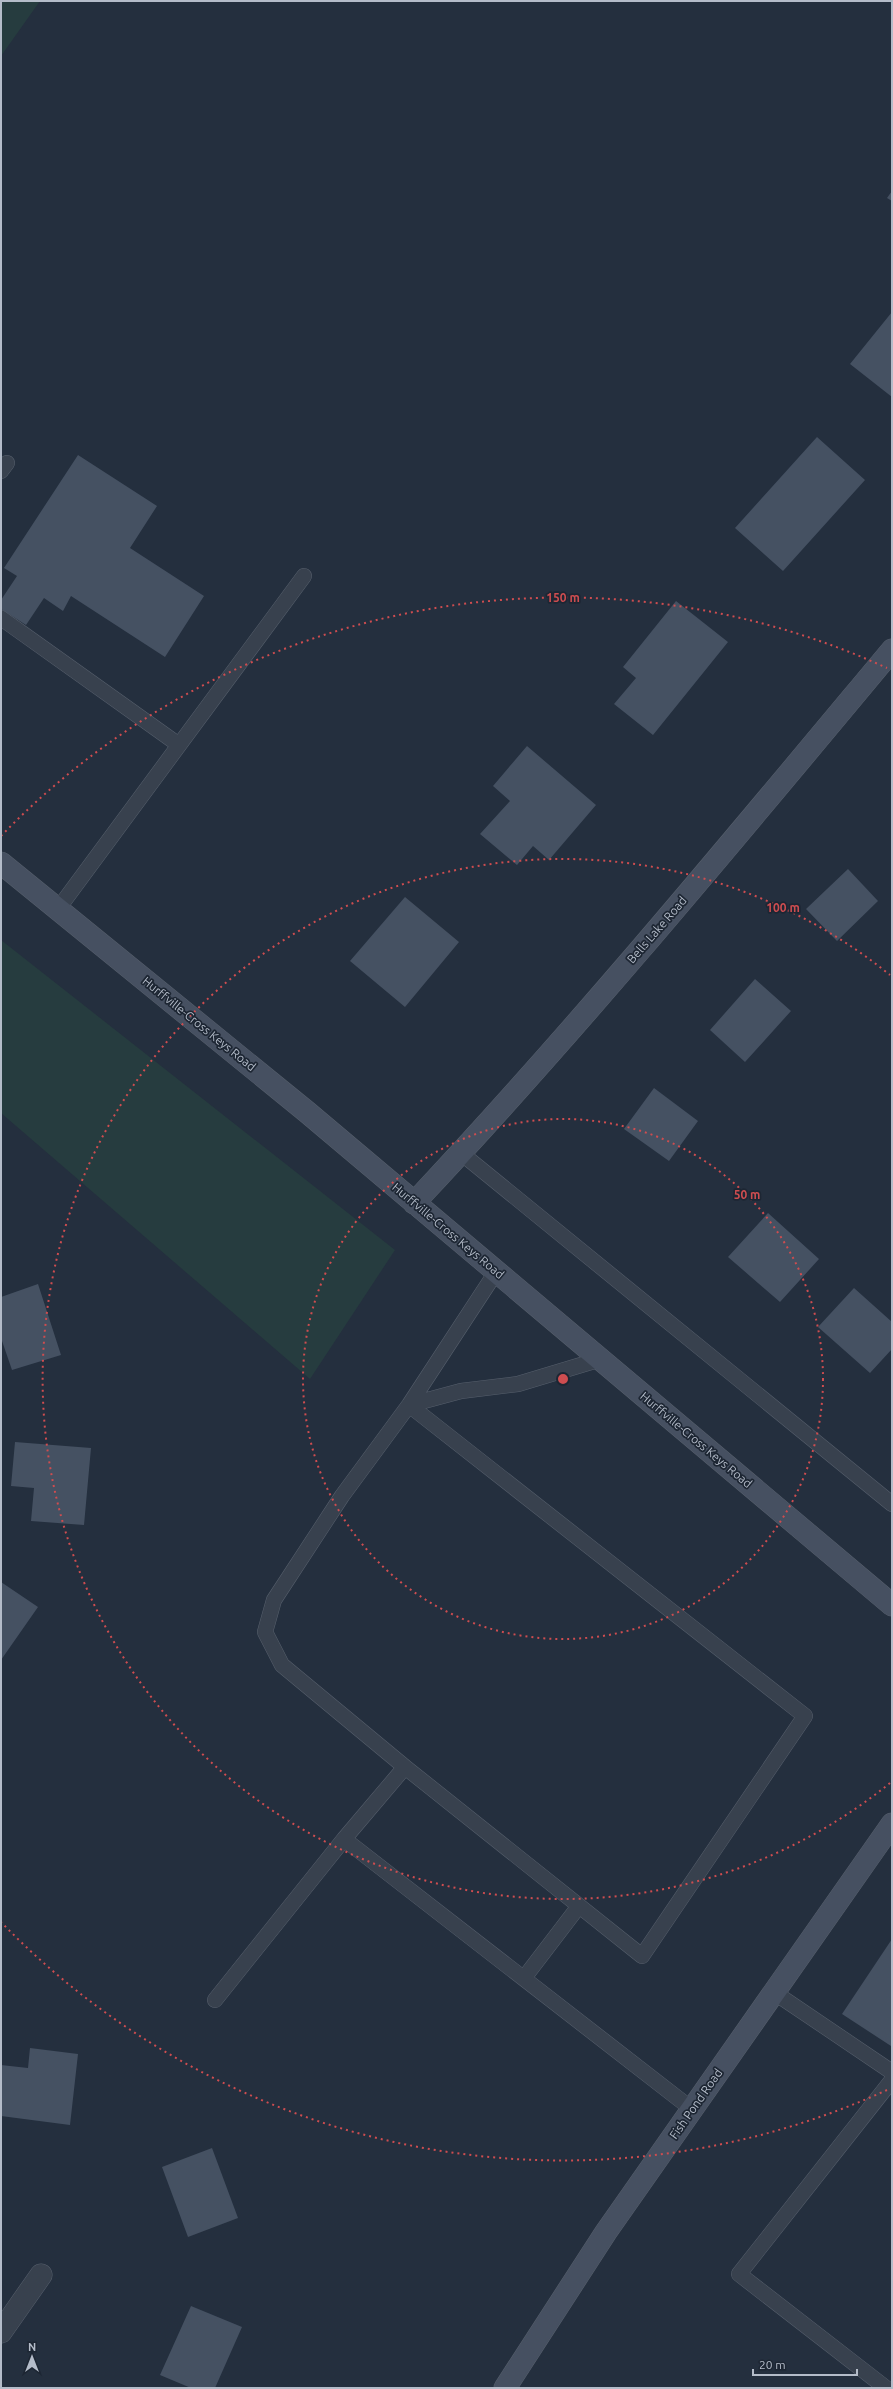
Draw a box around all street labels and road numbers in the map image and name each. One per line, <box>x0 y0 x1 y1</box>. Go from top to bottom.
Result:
street label: Bells Lake Road <box>624 894 689 966</box>
street label: Hurffville-Cross Keys Road <box>140 974 258 1073</box>
street label: Hurffville-Cross Keys Road <box>390 1180 507 1281</box>
street label: Hurffville-Cross Keys Road <box>638 1389 755 1490</box>
street label: Fish Pond Road <box>667 2066 725 2141</box>

